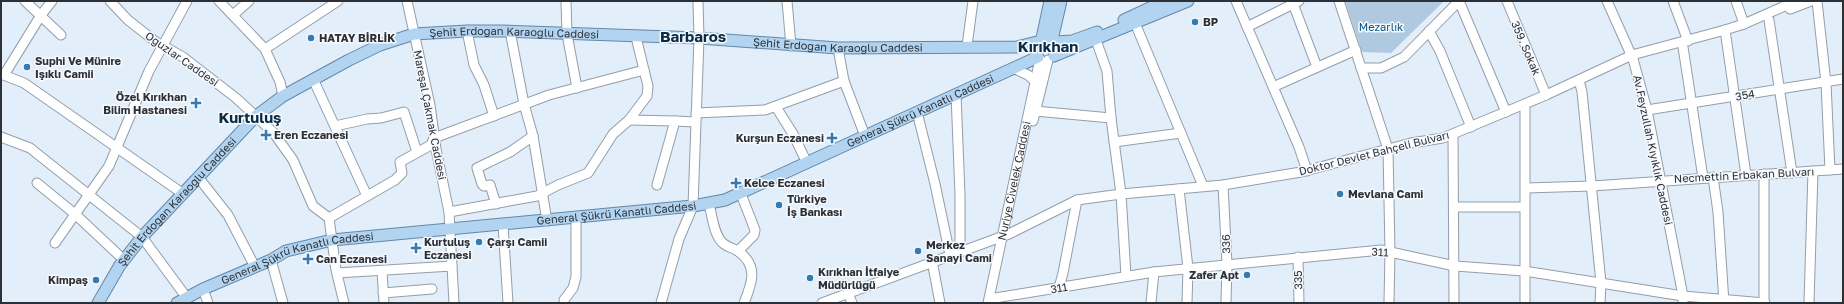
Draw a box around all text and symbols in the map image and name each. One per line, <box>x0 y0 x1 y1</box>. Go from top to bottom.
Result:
place label: BP <box>1203 15 1219 28</box>
marker: BP <box>1190 17 1200 27</box>
street label: 359. Sokak <box>1509 19 1544 77</box>
park label: Mezarlık <box>1359 20 1403 33</box>
street label: Şehit Erdoğan Karaoğlu Caddesi <box>429 24 599 40</box>
district label: Barbaros <box>660 27 726 45</box>
street label: Oğuzlar Caddesi <box>143 29 221 89</box>
place label: HATAY BİRLİK <box>319 31 395 44</box>
marker: HATAY BİRLİK <box>306 33 316 43</box>
street label: Şehit Erdoğan Karaoğlu Caddesi <box>753 35 923 54</box>
district label: Kırıkhan <box>1018 37 1078 55</box>
street label: Mareşal Çakmak Caddesi <box>412 49 449 181</box>
place label: Suphi Ve Münire Işıklı Camii <box>35 54 122 80</box>
marker: Suphi Ve Münire Işıklı Camii <box>22 62 32 72</box>
street label: General Şükrü Kanatlı Caddesi <box>844 71 996 150</box>
street label: Av.Feyzullah Kıyıklık Caddesi <box>1631 74 1676 226</box>
street label: 354 <box>1734 86 1756 103</box>
place label: Özel Kırıkhan Bilim Hastanesi <box>103 90 187 116</box>
marker: Özel Kırıkhan Bilim Hastanesi <box>190 97 202 109</box>
district label: Kurtuluş <box>219 108 282 126</box>
street label: Nuriye Civelek Caddesi <box>995 120 1033 241</box>
place label: Eren Eczanesi <box>274 128 348 141</box>
street label: Doktor Devlet Bahçeli Bulvarı <box>1297 128 1450 177</box>
marker: Eren Eczanesi <box>261 130 271 140</box>
place label: Kurşun Eczanesi <box>736 131 824 144</box>
marker: Kurşun Eczanesi <box>827 133 837 143</box>
street label: Şehit Erdoğan Karaoğlu Caddesi <box>115 134 239 269</box>
street label: Necmettin Erbakan Bulvarı <box>1674 164 1814 185</box>
place label: Kelce Eczanesi <box>744 176 825 189</box>
marker: Kelce Eczanesi <box>731 178 741 188</box>
place label: Mevlana Cami <box>1348 187 1423 200</box>
marker: Mevlana Cami <box>1335 189 1345 199</box>
place label: Türkiye İş Bankası <box>787 192 842 218</box>
street label: General Şükrü Kanatlı Caddesi <box>536 199 697 227</box>
marker: Türkiye İş Bankası <box>774 200 784 210</box>
street label: General Şükrü Kanatlı Caddesi <box>219 229 374 287</box>
street label: 336 <box>1219 234 1232 254</box>
place label: Kurtuluş Eczanesi <box>424 235 471 261</box>
place label: Çarşı Camii <box>487 235 547 248</box>
marker: Çarşı Camii <box>474 237 484 247</box>
place label: Merkez Sanayi Cami <box>926 238 992 264</box>
marker: Kurtuluş Eczanesi <box>411 243 421 253</box>
street label: 311 <box>1371 245 1389 258</box>
marker: Merkez Sanayi Cami <box>913 246 923 256</box>
place label: Can Eczanesi <box>316 252 387 265</box>
marker: Can Eczanesi <box>303 254 313 264</box>
place label: Kırıkhan İtfaiye Müdürlüğü <box>818 265 900 291</box>
place label: Zafer Apt <box>1189 268 1240 281</box>
marker: Zafer Apt <box>1242 270 1252 280</box>
street label: 335 <box>1291 270 1304 290</box>
place label: Kimpaş <box>48 273 88 286</box>
marker: Kırıkhan İtfaiye Müdürlüğü <box>805 273 815 283</box>
marker: Kimpaş <box>91 275 101 285</box>
street label: 311 <box>1049 280 1068 295</box>

